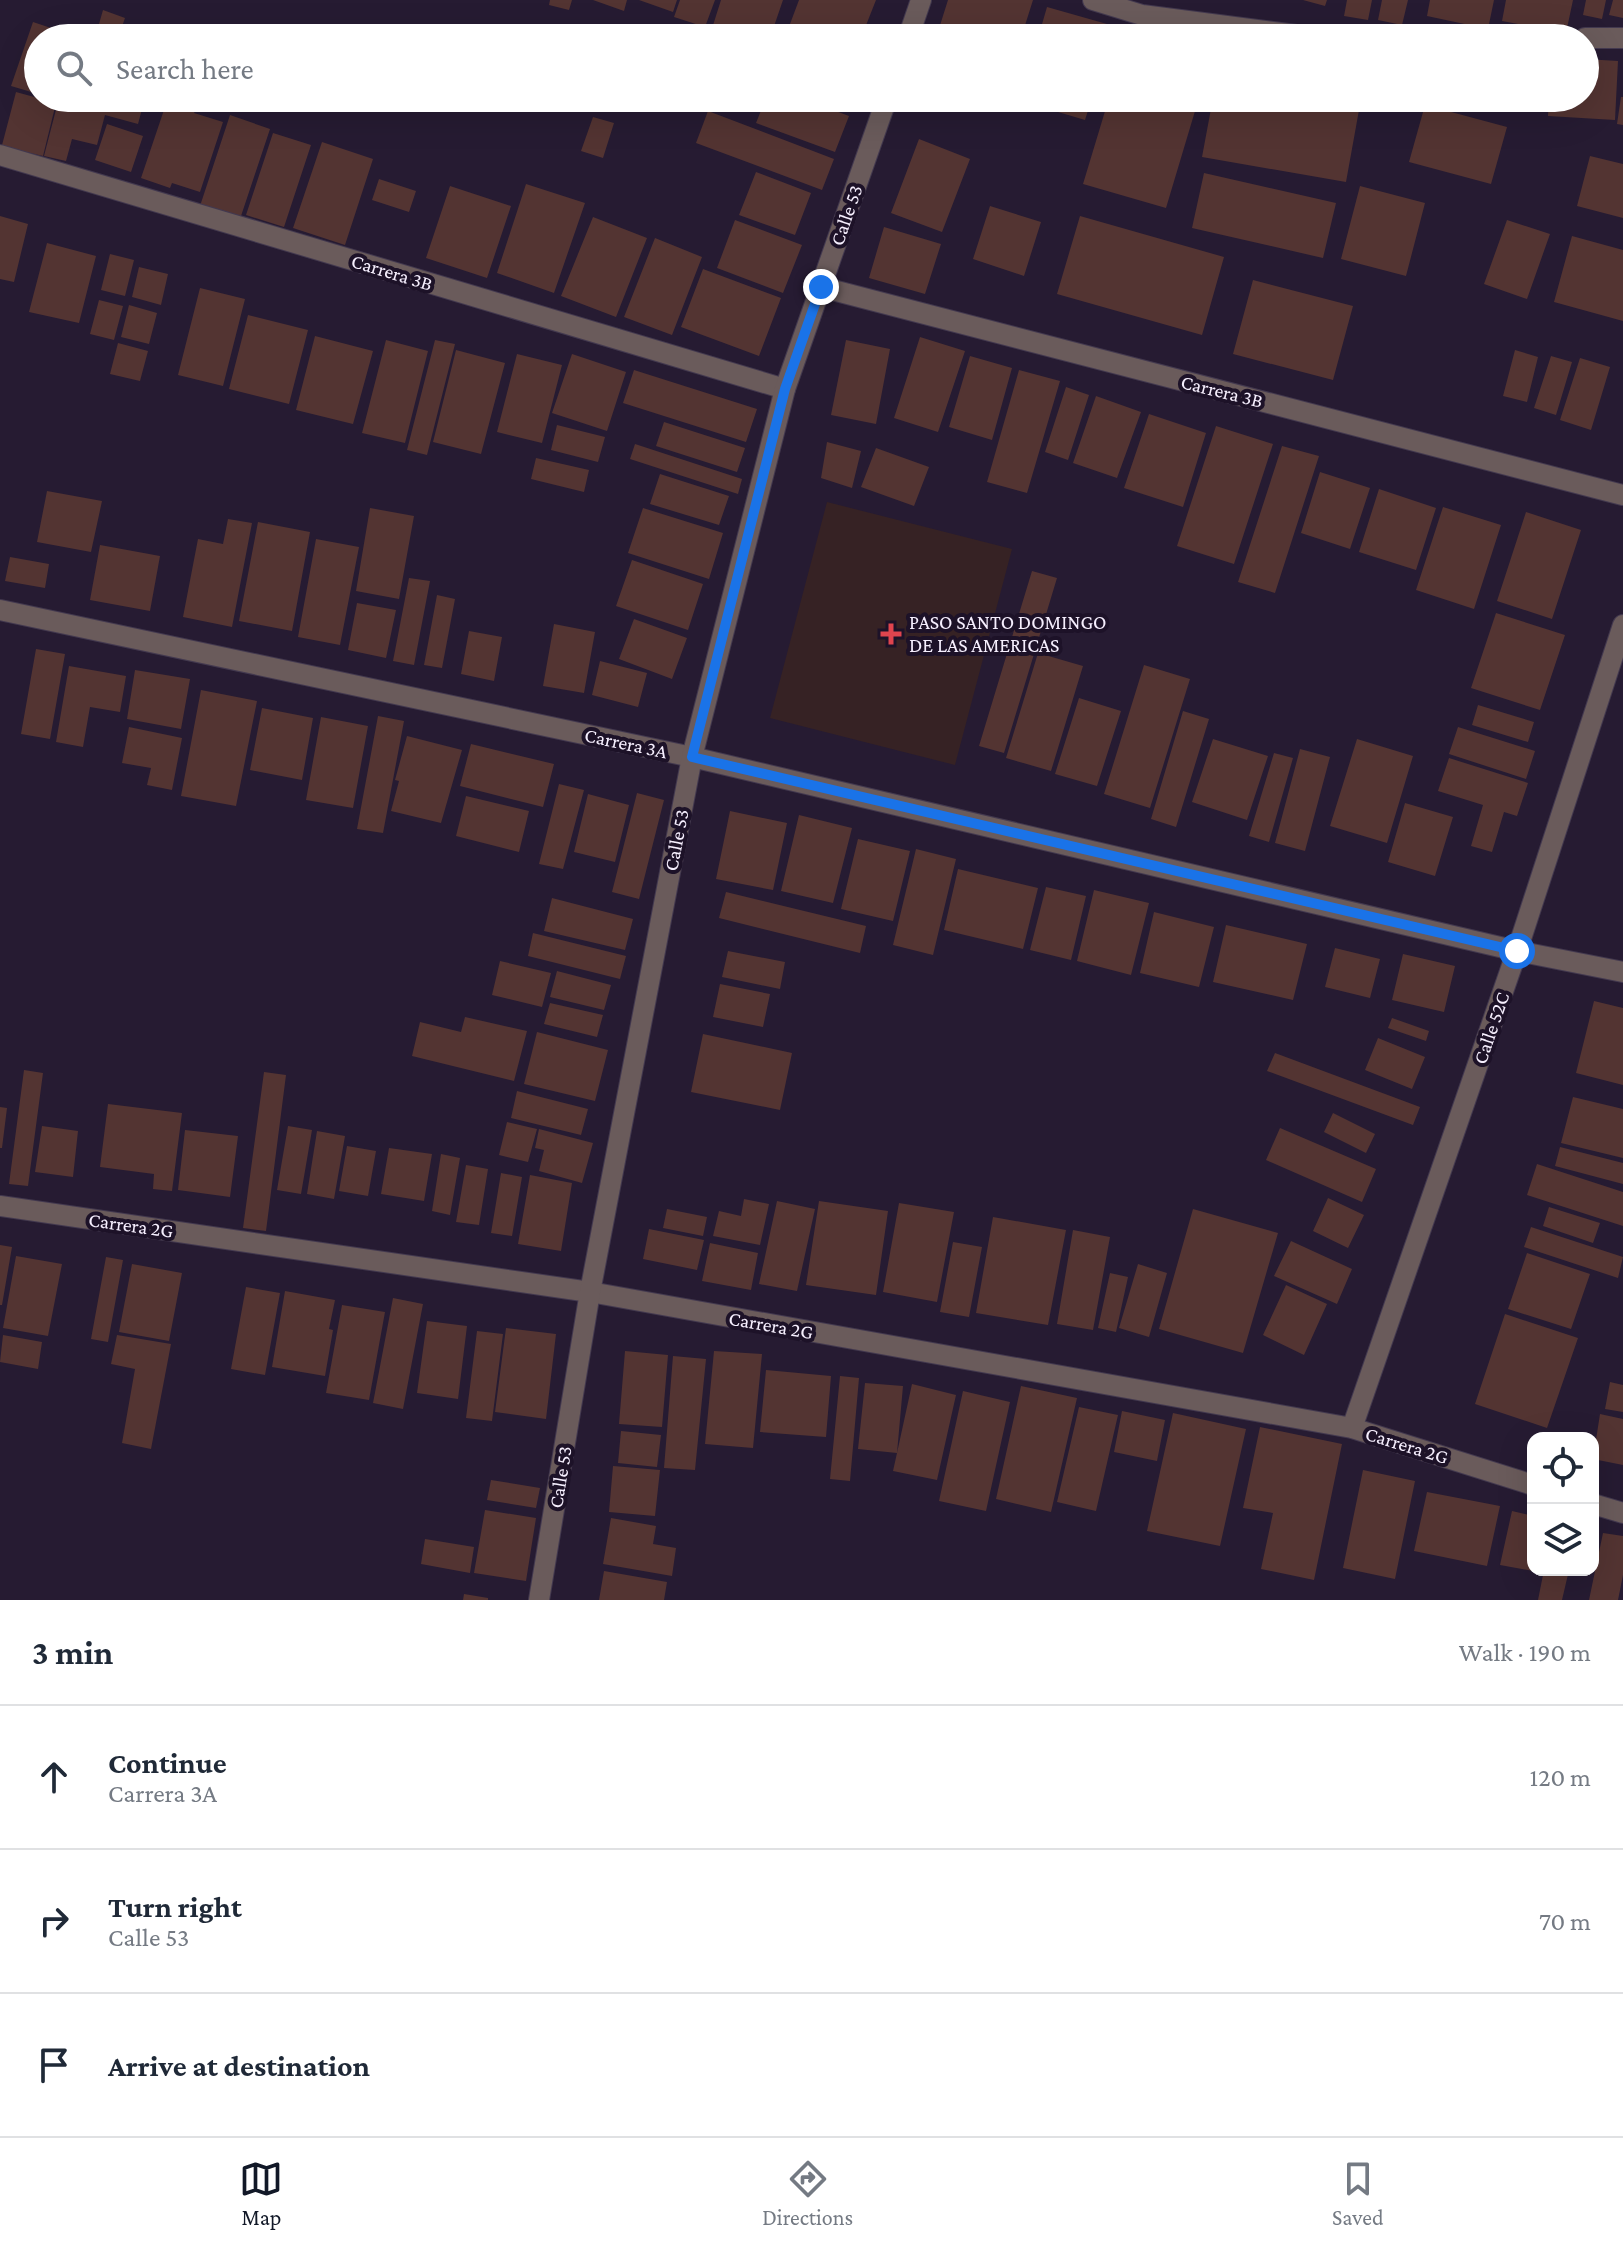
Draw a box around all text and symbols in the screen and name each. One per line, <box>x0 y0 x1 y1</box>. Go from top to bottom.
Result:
search box <box>24 24 1599 112</box>
icon: search <box>52 46 96 90</box>
text: Search here <box>116 52 254 85</box>
street label: Calle 53 <box>825 182 867 248</box>
street label: Carrera 3B <box>349 249 435 295</box>
route end <box>803 269 839 305</box>
street label: Carrera 3B <box>1179 370 1265 412</box>
place label: PASO SANTO DOMINGO DE LAS AMERICAS <box>909 611 1106 656</box>
marker: PASO SANTO DOMINGO DE LAS AMERICAS <box>880 623 902 645</box>
street label: Carrera 3A <box>583 724 670 763</box>
street label: Calle 53 <box>659 807 693 873</box>
route start <box>1499 933 1535 969</box>
street label: Calle 52C <box>1469 989 1514 1067</box>
street label: Carrera 2G <box>87 1208 175 1242</box>
street label: Carrera 2G <box>727 1307 815 1343</box>
street label: Carrera 2G <box>1363 1422 1451 1468</box>
map controls <box>1527 1432 1599 1576</box>
button: locate <box>1527 1432 1599 1504</box>
street label: Calle 53 <box>544 1444 576 1510</box>
button: layers <box>1527 1504 1599 1576</box>
text: 3 min <box>32 1634 113 1671</box>
text: Walk · 190 m <box>1459 1638 1591 1667</box>
text: Continue <box>108 1746 227 1779</box>
icon: ahead <box>32 1755 76 1799</box>
text: 120 m <box>1530 1763 1591 1792</box>
text: Carrera 3A <box>108 1779 217 1808</box>
text: Turn right <box>108 1890 242 1923</box>
icon: right <box>32 1899 76 1943</box>
text: 70 m <box>1539 1907 1591 1936</box>
text: Calle 53 <box>108 1923 189 1952</box>
icon: arrive <box>32 2043 76 2087</box>
text: Arrive at destination <box>108 2049 370 2082</box>
tab: Map <box>239 2157 283 2230</box>
tab: Directions <box>762 2157 853 2230</box>
tab: Saved <box>1332 2157 1384 2230</box>

